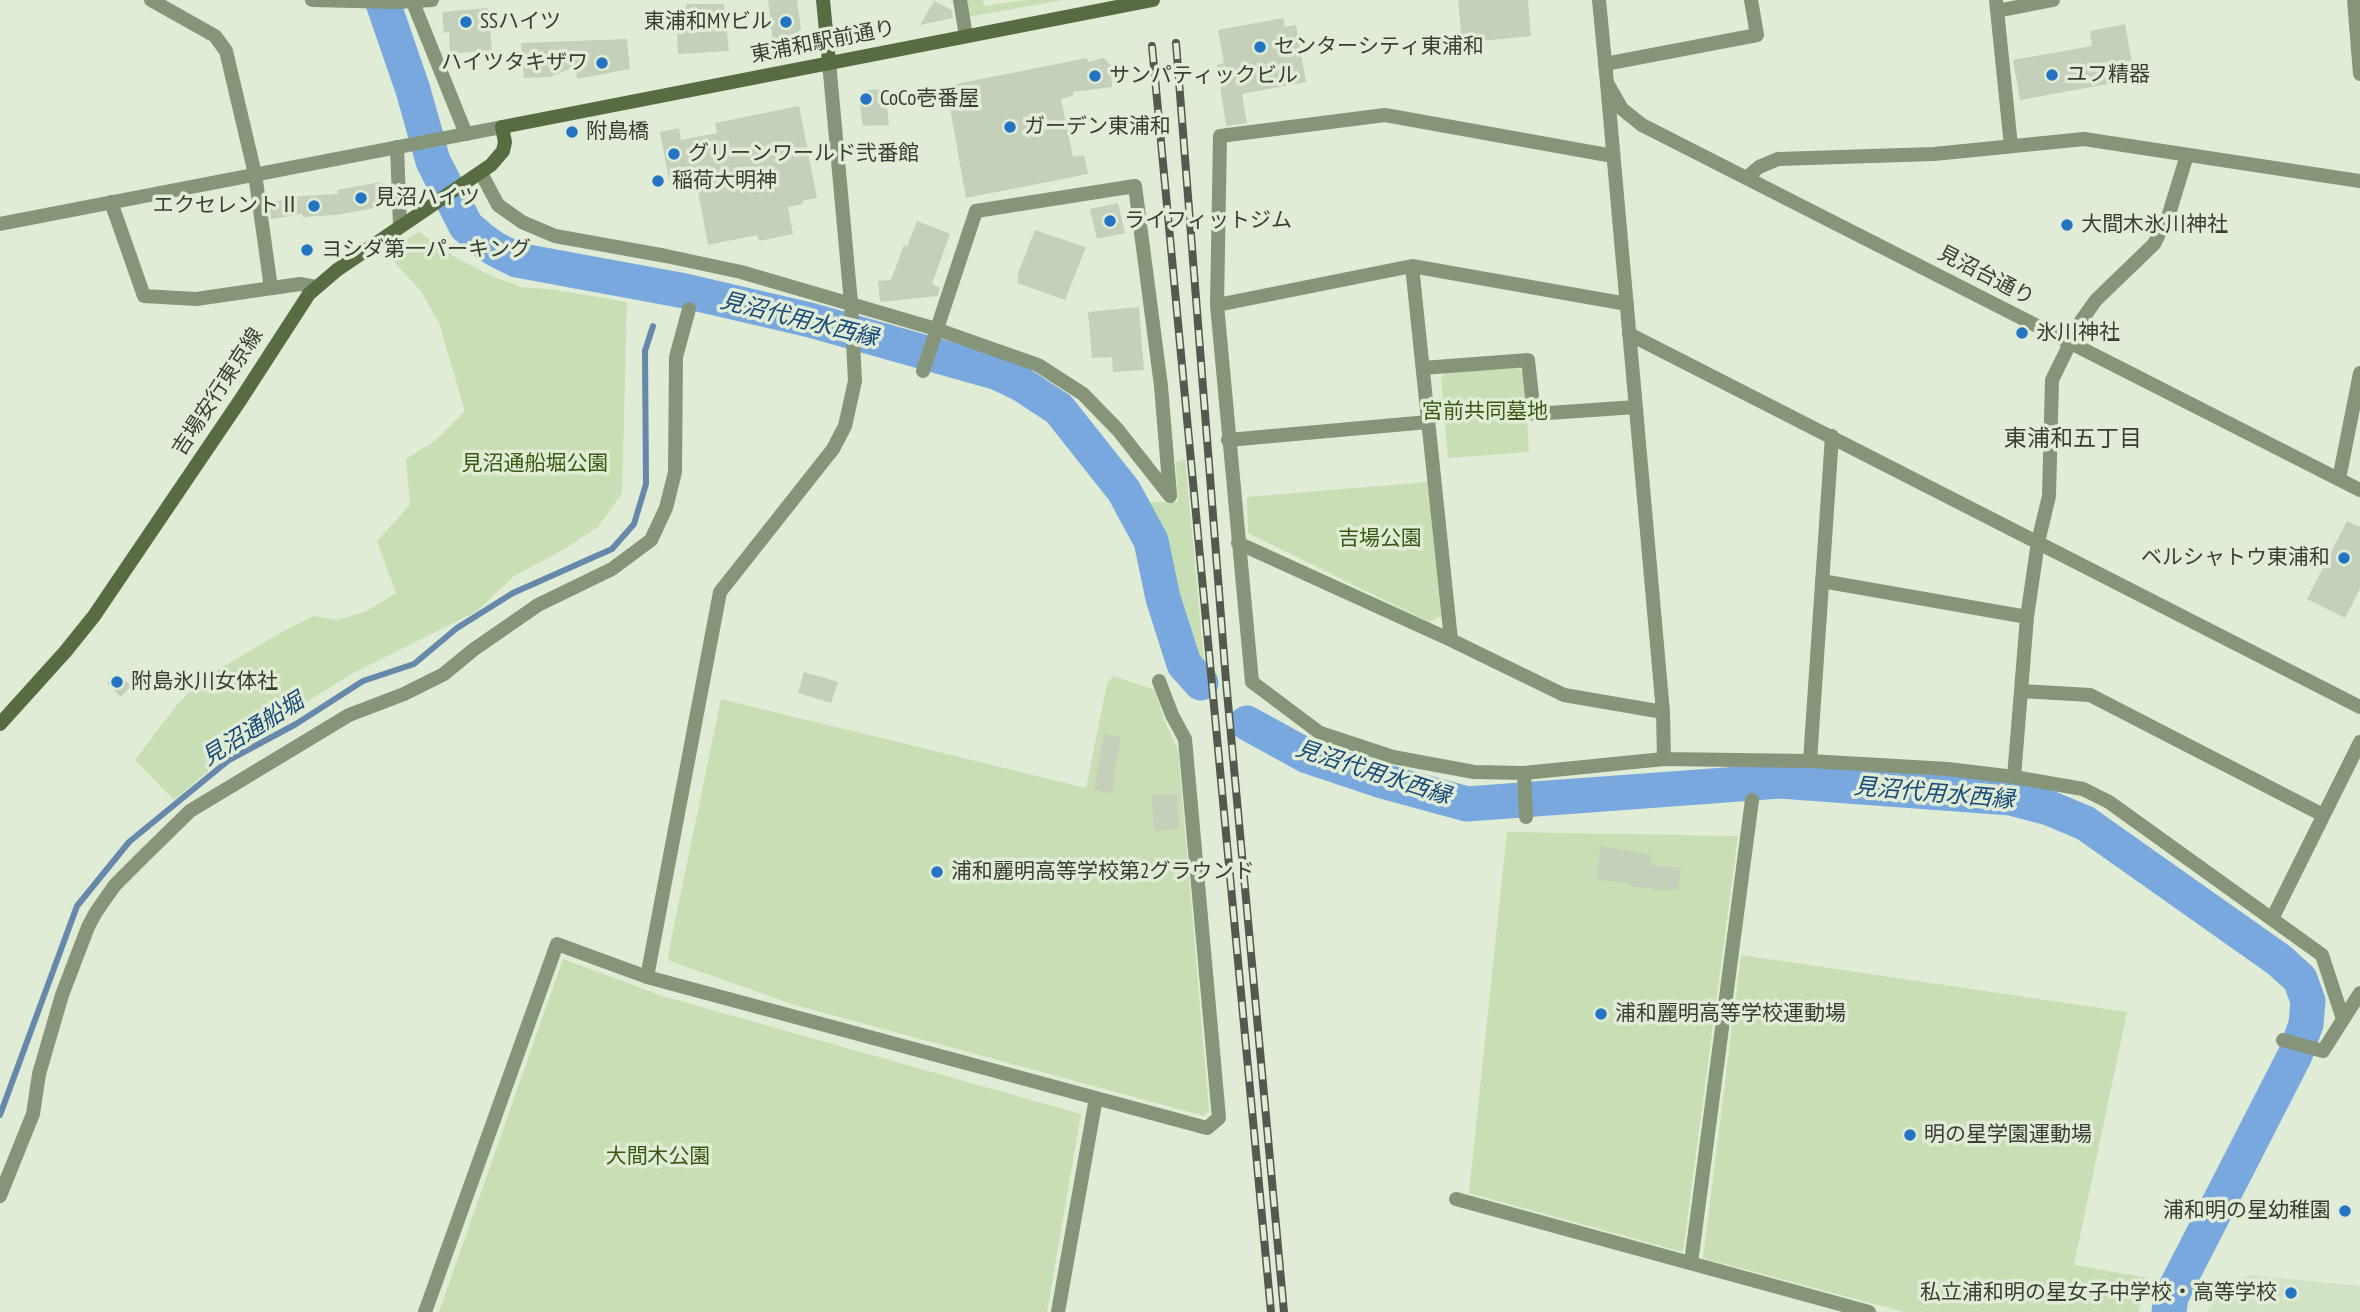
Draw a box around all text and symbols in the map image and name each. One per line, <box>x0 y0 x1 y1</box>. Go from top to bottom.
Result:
place label: SSハイツ <box>480 9 561 35</box>
place label: 東浦和MYビル <box>644 9 772 35</box>
marker: SSハイツ <box>458 14 474 30</box>
marker: 東浦和MYビル <box>778 14 794 30</box>
street label: 東浦和駅前通り <box>748 16 898 68</box>
place label: センターシティ東浦和 <box>1274 34 1484 60</box>
marker: センターシティ東浦和 <box>1252 39 1268 55</box>
place label: ハイツタキザワ <box>441 50 588 76</box>
marker: ハイツタキザワ <box>594 55 610 71</box>
place label: ユフ精器 <box>2066 62 2150 88</box>
place label: サンパティックビル <box>1109 63 1298 89</box>
marker: ユフ精器 <box>2044 67 2060 83</box>
marker: サンパティックビル <box>1087 68 1103 84</box>
place label: CoCo壱番屋 <box>880 86 979 112</box>
marker: CoCo壱番屋 <box>858 91 874 107</box>
place label: ガーデン東浦和 <box>1024 114 1171 140</box>
place label: 附島橋 <box>586 119 649 145</box>
marker: ガーデン東浦和 <box>1002 119 1018 135</box>
marker: 附島橋 <box>564 124 580 140</box>
place label: グリーンワールド弐番館 <box>688 141 919 167</box>
marker: グリーンワールド弐番館 <box>666 146 682 162</box>
place label: 稲荷大明神 <box>672 168 777 194</box>
marker: 稲荷大明神 <box>650 173 666 189</box>
place label: 見沼ハイツ <box>375 185 480 211</box>
marker: 見沼ハイツ <box>353 190 369 206</box>
place label: エクセレントⅡ <box>153 193 300 219</box>
marker: エクセレントⅡ <box>306 198 322 214</box>
place label: ライフィットジム <box>1124 208 1292 234</box>
place label: 大間木氷川神社 <box>2081 212 2228 238</box>
marker: ライフィットジム <box>1102 213 1118 229</box>
marker: 大間木氷川神社 <box>2059 217 2075 233</box>
place label: ヨシダ第一パーキング <box>321 237 531 263</box>
street label: 見沼台通り <box>1934 241 2038 311</box>
marker: ヨシダ第一パーキング <box>299 242 315 258</box>
water label: 見沼代用水西縁 <box>718 287 880 353</box>
place label: 氷川神社 <box>2036 320 2120 346</box>
street label: 吉場安行東京線 <box>167 323 269 461</box>
marker: 氷川神社 <box>2014 325 2030 341</box>
park label: 宮前共同墓地 <box>1422 399 1548 425</box>
district label: 東浦和五丁目 <box>2004 425 2142 453</box>
park label: 見沼通船堀公園 <box>462 451 608 477</box>
park label: 吉場公園 <box>1338 526 1422 552</box>
place label: ベルシャトウ東浦和 <box>2141 545 2330 571</box>
marker: ベルシャトウ東浦和 <box>2336 550 2352 566</box>
place label: 附島氷川女体社 <box>131 669 278 695</box>
marker: 附島氷川女体社 <box>109 674 125 690</box>
water label: 見沼通船堀 <box>197 688 309 772</box>
water label: 見沼代用水西縁 <box>1292 735 1454 811</box>
water label: 見沼代用水西縁 <box>1853 773 2015 815</box>
place label: 浦和麗明高等学校第2グラウンド <box>951 859 1254 885</box>
marker: 浦和麗明高等学校第2グラウンド <box>929 864 945 880</box>
place label: 浦和麗明高等学校運動場 <box>1615 1001 1846 1027</box>
marker: 浦和麗明高等学校運動場 <box>1593 1006 1609 1022</box>
place label: 明の星学園運動場 <box>1924 1122 2092 1148</box>
marker: 明の星学園運動場 <box>1902 1127 1918 1143</box>
park label: 大間木公園 <box>606 1144 710 1170</box>
place label: 浦和明の星幼稚園 <box>2163 1198 2331 1224</box>
marker: 浦和明の星幼稚園 <box>2337 1203 2353 1219</box>
place label: 私立浦和明の星女子中学校・高等学校 <box>1920 1280 2277 1306</box>
marker: 私立浦和明の星女子中学校・高等学校 <box>2283 1285 2299 1301</box>

